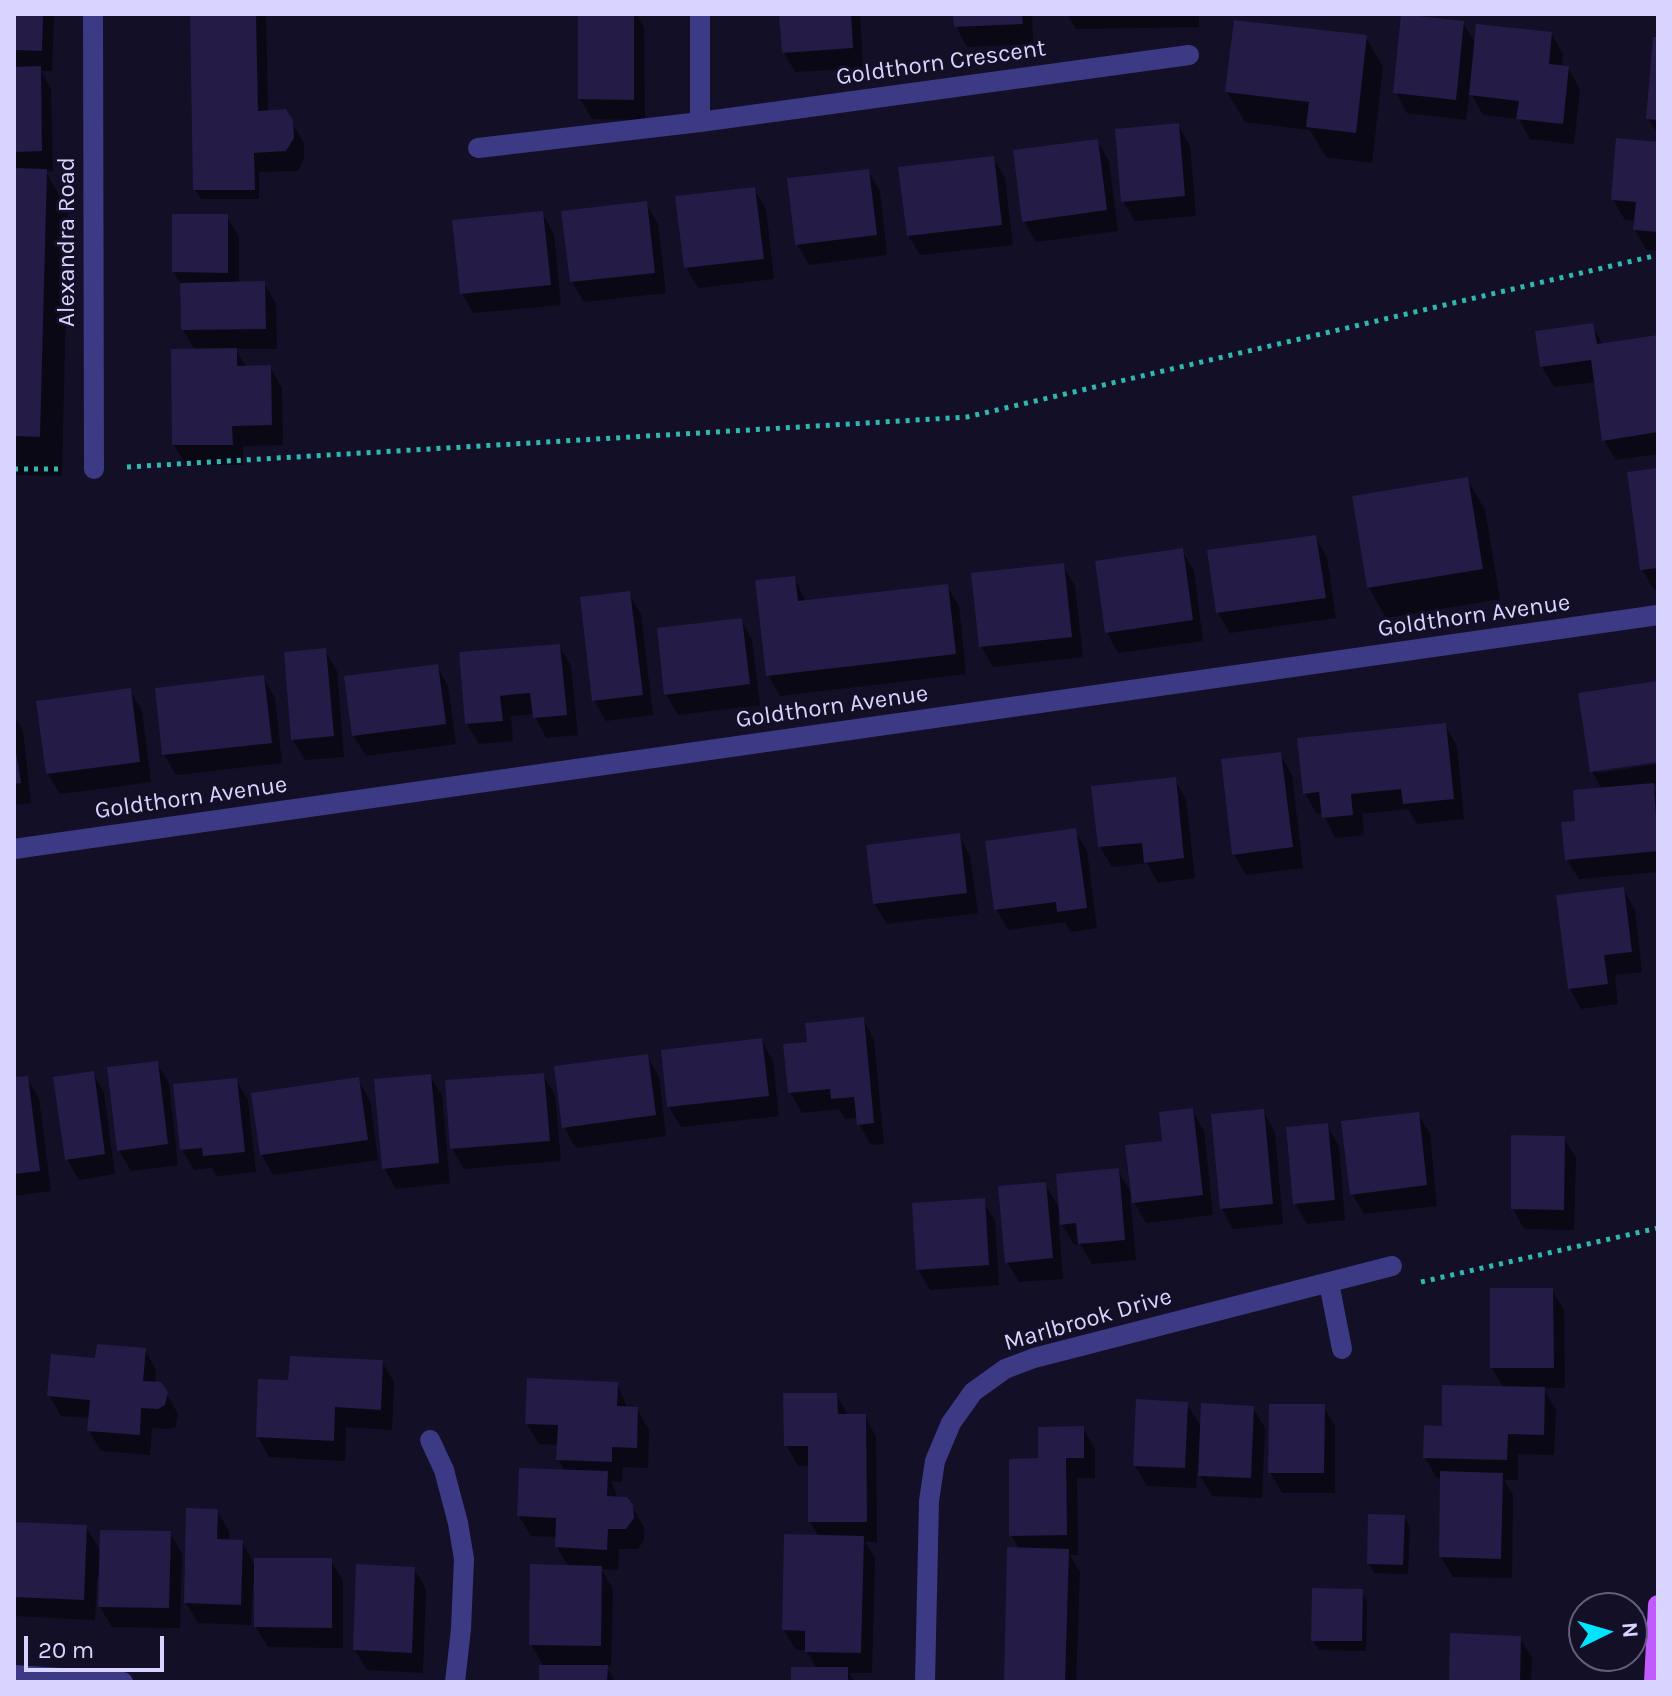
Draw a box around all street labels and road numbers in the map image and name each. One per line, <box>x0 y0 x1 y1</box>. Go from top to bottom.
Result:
street label: Goldthorn Crescent <box>834 34 1048 92</box>
street label: Alexandra Road <box>53 157 81 327</box>
street label: Goldthorn Avenue <box>1376 588 1572 644</box>
street label: Goldthorn Avenue <box>734 679 930 735</box>
street label: Goldthorn Avenue <box>93 770 289 826</box>
street label: Marlbrook Drive <box>1001 1282 1175 1358</box>

